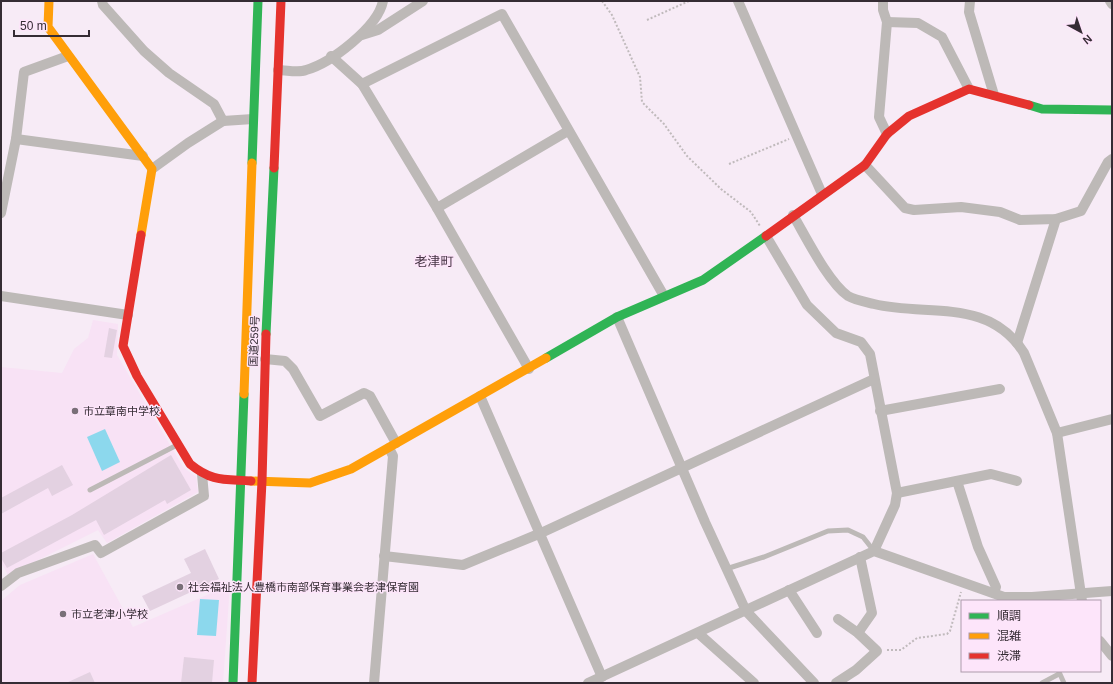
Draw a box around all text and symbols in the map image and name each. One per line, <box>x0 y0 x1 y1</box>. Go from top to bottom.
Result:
scale bar <box>14 12 89 38</box>
north arrow <box>1061 12 1101 52</box>
text: 50 m <box>20 19 47 33</box>
text: N <box>1080 33 1094 47</box>
district label: 老津町 <box>414 254 454 269</box>
street label: 国道259号 <box>247 315 261 367</box>
place label: 市立章南中学校 <box>83 405 160 417</box>
marker: 市立章南中学校 <box>70 406 80 416</box>
place label: 社会福祉法人豊橋市南部保育事業会老津保育園 <box>188 581 419 593</box>
marker: 社会福祉法人豊橋市南部保育事業会老津保育園 <box>175 582 185 592</box>
legend <box>961 600 1101 672</box>
place label: 市立老津小学校 <box>71 608 148 620</box>
marker: 市立老津小学校 <box>58 609 68 619</box>
text: 順調 <box>997 609 1021 623</box>
text: 混雑 <box>997 629 1021 643</box>
text: 渋滞 <box>997 649 1021 663</box>

